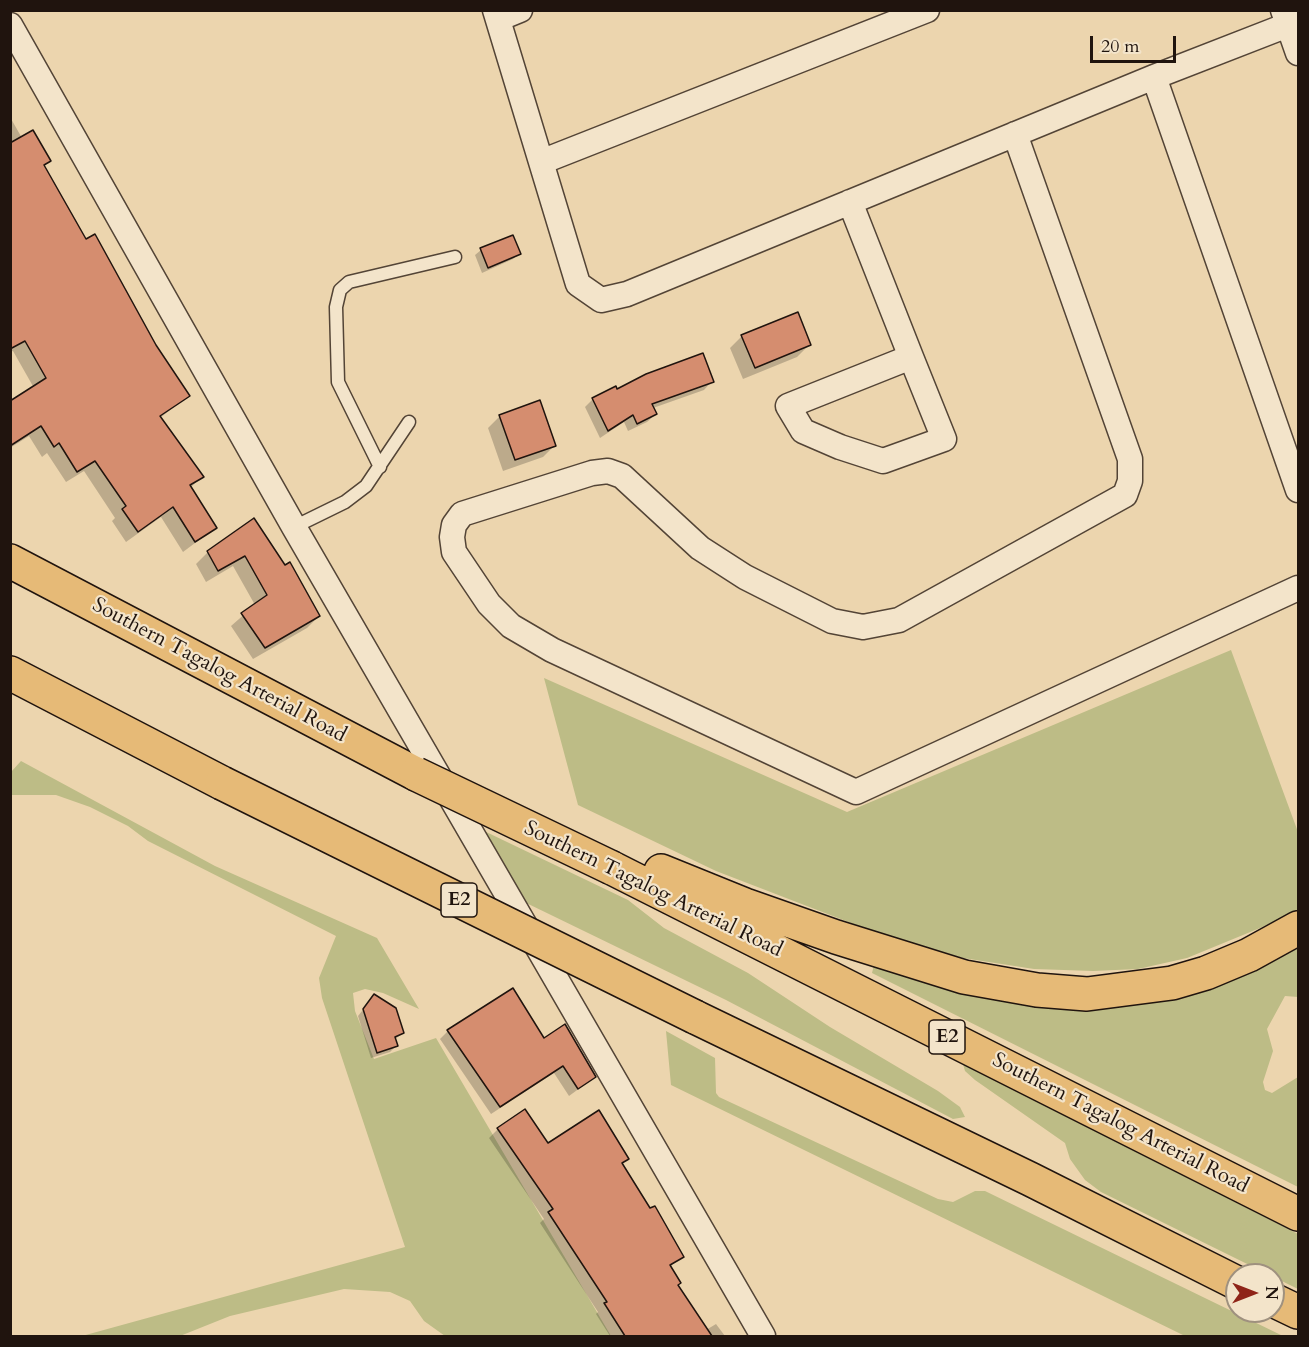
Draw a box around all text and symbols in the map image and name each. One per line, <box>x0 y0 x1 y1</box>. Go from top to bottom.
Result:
scale bar <box>1093 24 1178 62</box>
text: 20 m <box>1101 34 1140 59</box>
street label: Southern Tagalog Arterial Road <box>88 593 350 749</box>
street label: Southern Tagalog Arterial Road <box>520 816 786 964</box>
road number: E2 <box>441 883 477 917</box>
road number: E2 <box>929 1020 965 1054</box>
street label: Southern Tagalog Arterial Road <box>988 1048 1252 1200</box>
north arrow <box>1225 1263 1285 1323</box>
text: N <box>1260 1286 1282 1300</box>

